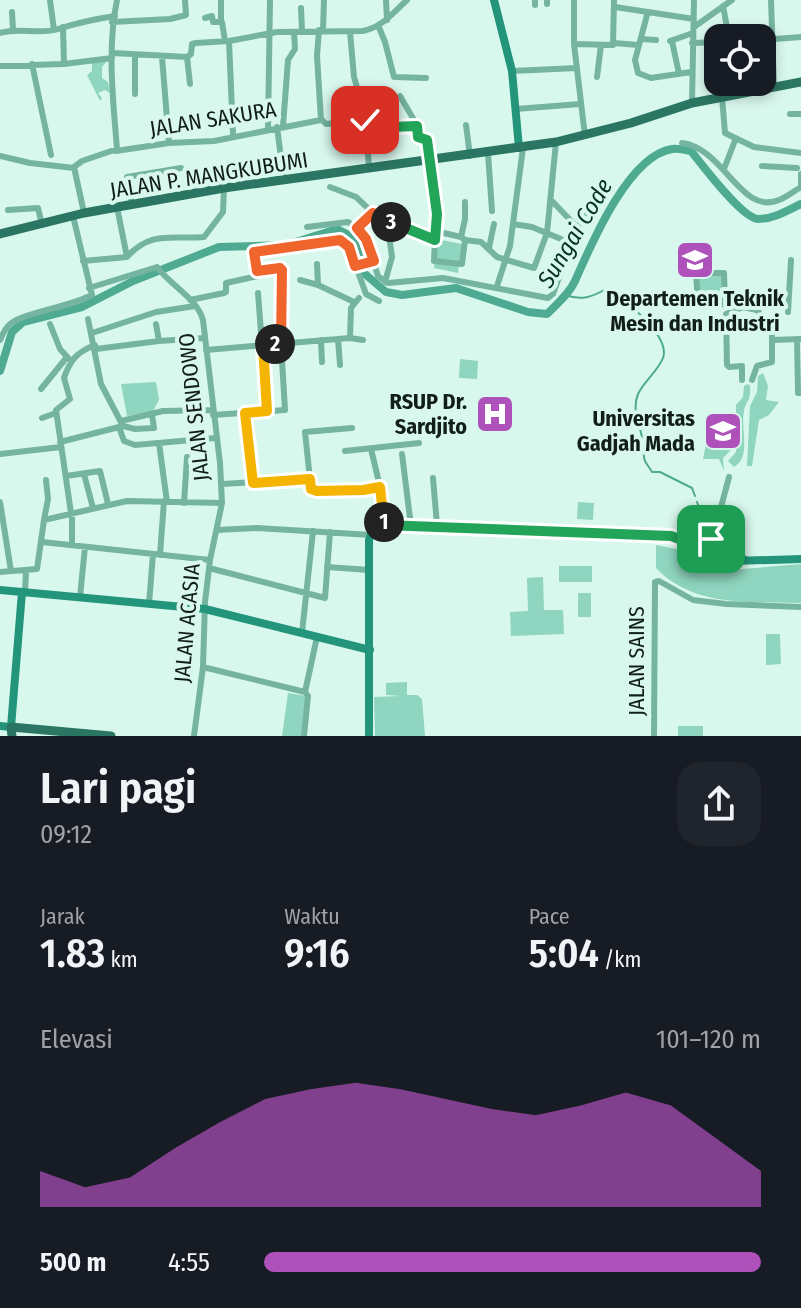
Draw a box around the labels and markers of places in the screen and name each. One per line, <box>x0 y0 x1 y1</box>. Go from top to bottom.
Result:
pin <box>331 86 399 154</box>
pin: 3 <box>371 202 411 242</box>
school or university icon: Departemen Teknik Mesin dan Industri <box>674 239 716 281</box>
place label: Departemen Teknik Mesin dan Industri <box>606 285 785 337</box>
pin: 2 <box>255 324 295 364</box>
place label: RSUP Dr. Sardjito <box>390 388 467 440</box>
hospital icon: RSUP Dr. Sardjito <box>474 393 516 435</box>
place label: Universitas Gadjah Mada <box>577 405 695 457</box>
school or university icon: Universitas Gadjah Mada <box>702 410 744 452</box>
pin: 1 <box>364 502 404 542</box>
pin <box>677 505 745 573</box>

